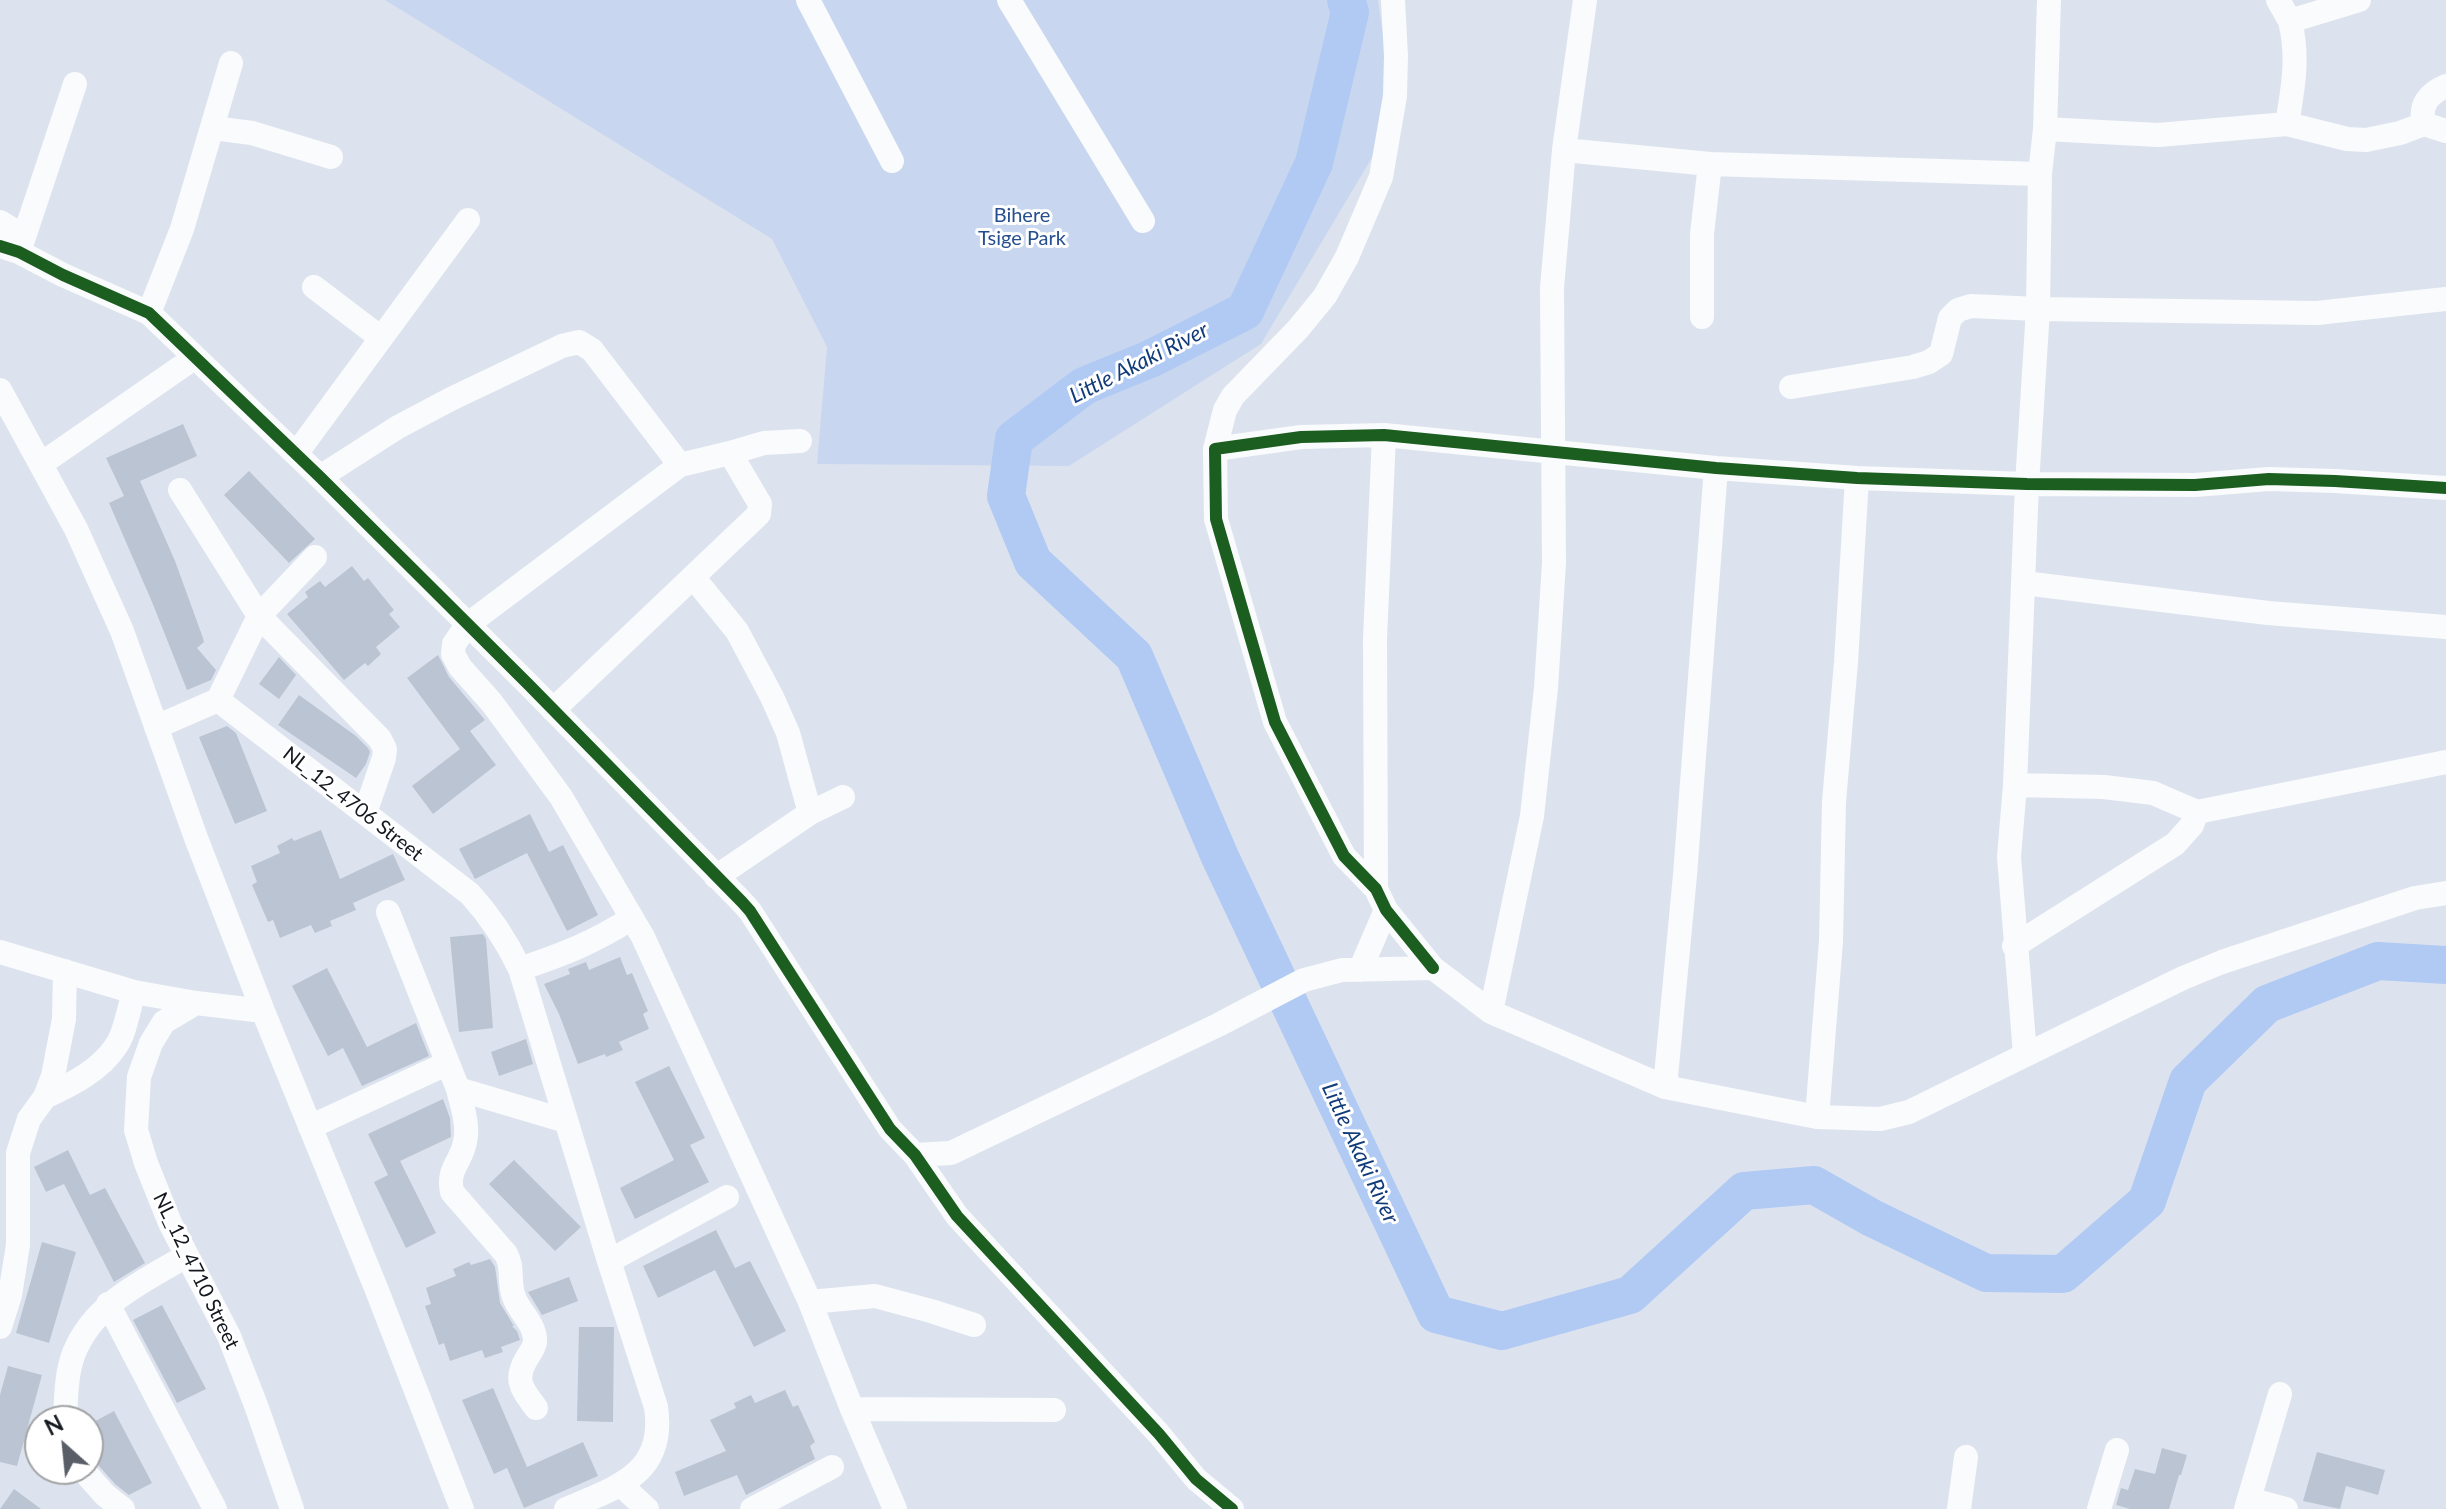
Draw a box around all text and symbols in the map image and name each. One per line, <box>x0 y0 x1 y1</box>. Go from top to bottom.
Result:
park label: Bihere Tsige Park <box>978 204 1066 251</box>
water label: Little Akaki River <box>1065 317 1213 409</box>
street label: NL_12_4706 Street <box>278 742 428 866</box>
water label: Little Akaki River <box>1316 1078 1404 1228</box>
street label: NL_12_4710 Street <box>148 1189 244 1353</box>
north arrow <box>24 1405 104 1485</box>
text: N <box>40 1409 67 1441</box>

